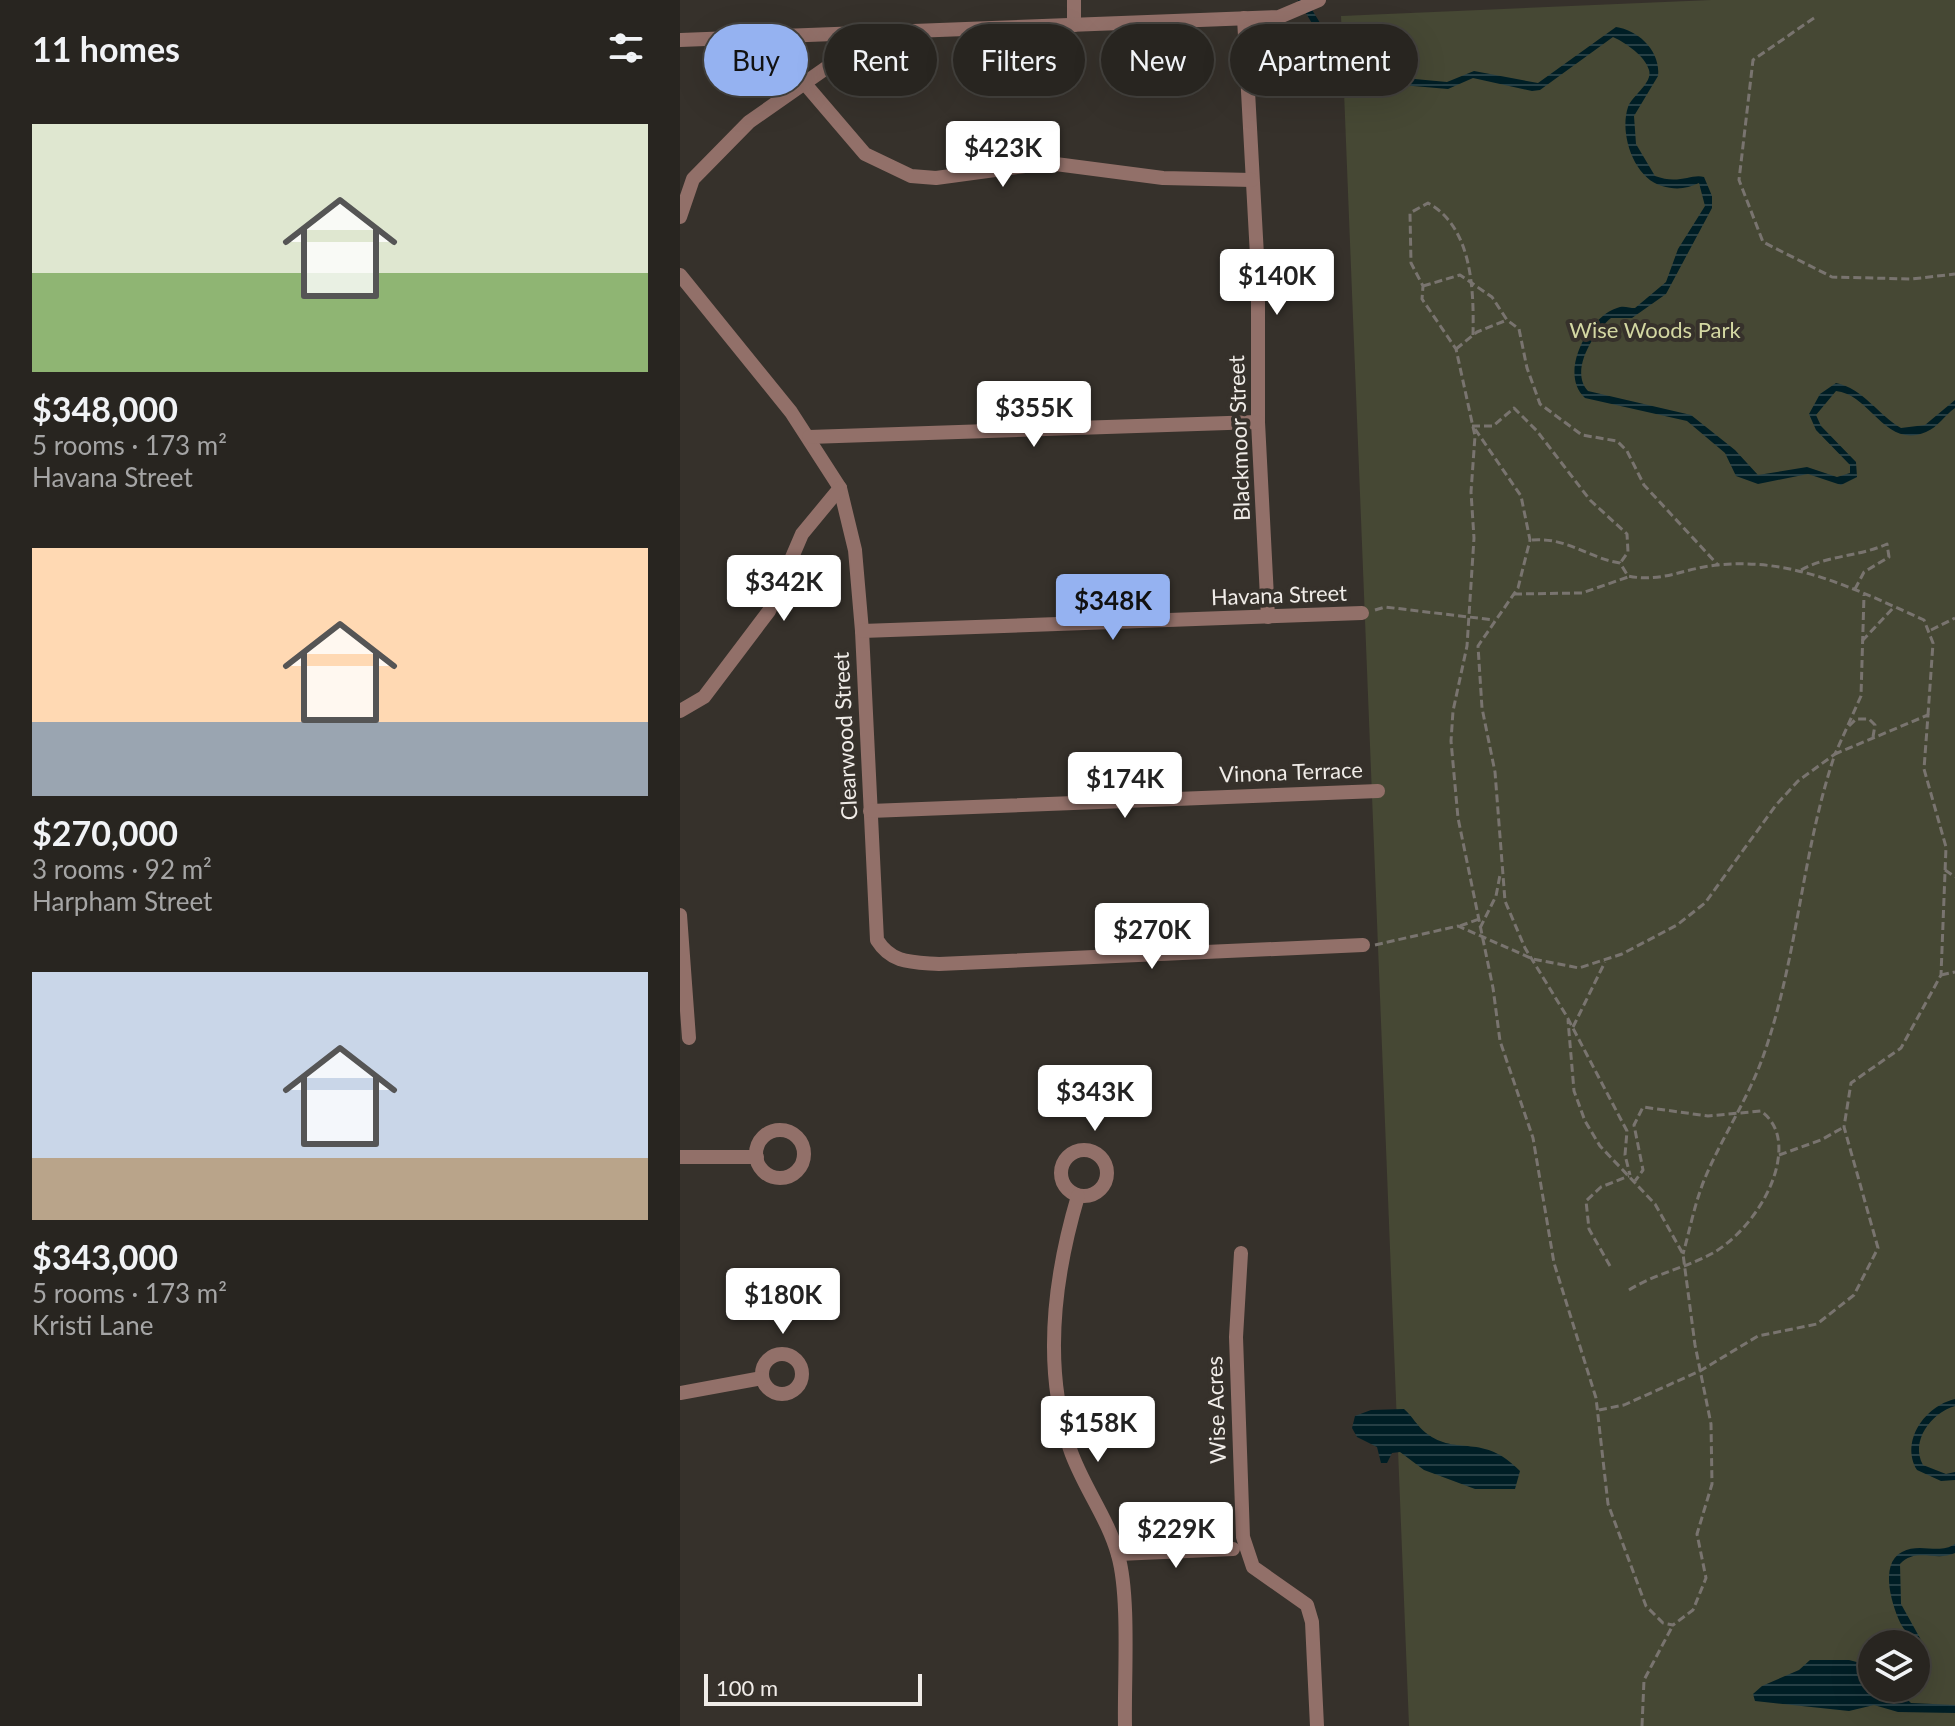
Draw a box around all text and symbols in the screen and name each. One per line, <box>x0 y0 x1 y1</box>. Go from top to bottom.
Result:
chip: Buy <box>704 24 808 96</box>
chip: Rent <box>824 24 937 96</box>
chip: Filters <box>953 24 1085 96</box>
chip: New <box>1101 24 1214 96</box>
chip: Apartment <box>1230 24 1418 96</box>
icon: filters <box>604 26 648 70</box>
text: 11 homes <box>32 28 180 69</box>
pin: $423K <box>947 121 1059 189</box>
text: $423K <box>964 131 1042 163</box>
icon: home <box>268 176 412 320</box>
pin: $140K <box>1221 249 1333 317</box>
text: $140K <box>1238 259 1316 291</box>
park label: Wise Woods Park <box>1569 316 1742 343</box>
street label: Blackmoor Street <box>1222 355 1255 521</box>
pin: $355K <box>978 381 1090 449</box>
text: $348,000 <box>32 388 178 429</box>
text: $355K <box>995 391 1073 423</box>
text: 5 rooms · 173 m² <box>32 429 227 461</box>
text: Havana Street <box>32 461 193 493</box>
pin: $342K <box>728 555 840 623</box>
text: $342K <box>745 565 823 597</box>
pin: $348K <box>1057 574 1169 642</box>
street label: Havana Street <box>1211 579 1348 610</box>
text: $348K <box>1074 584 1152 616</box>
icon: home <box>268 600 412 744</box>
street label: Clearwood Street <box>827 651 862 821</box>
pin: $174K <box>1069 752 1181 820</box>
street label: Vinona Terrace <box>1219 756 1363 788</box>
text: $174K <box>1086 762 1164 794</box>
text: $270,000 <box>32 812 178 853</box>
text: 3 rooms · 92 m² <box>32 853 212 885</box>
text: Harpham Street <box>32 885 212 917</box>
pin: $270K <box>1096 903 1208 971</box>
text: $270K <box>1113 913 1191 945</box>
icon: home <box>268 1024 412 1168</box>
pin: $343K <box>1039 1065 1151 1133</box>
text: $343K <box>1056 1075 1134 1107</box>
text: $343,000 <box>32 1236 178 1277</box>
pin: $180K <box>727 1268 839 1336</box>
text: 5 rooms · 173 m² <box>32 1277 227 1309</box>
text: $180K <box>744 1278 822 1310</box>
text: Kristi Lane <box>32 1309 153 1341</box>
street label: Wise Acres <box>1200 1356 1231 1464</box>
pin: $158K <box>1042 1396 1154 1464</box>
text: $158K <box>1059 1406 1137 1438</box>
pin: $229K <box>1120 1502 1232 1570</box>
text: $229K <box>1137 1512 1215 1544</box>
map controls <box>1858 1630 1930 1702</box>
button: layers <box>1858 1630 1930 1702</box>
scale bar <box>704 1670 922 1706</box>
text: 100 m <box>716 1674 778 1701</box>

